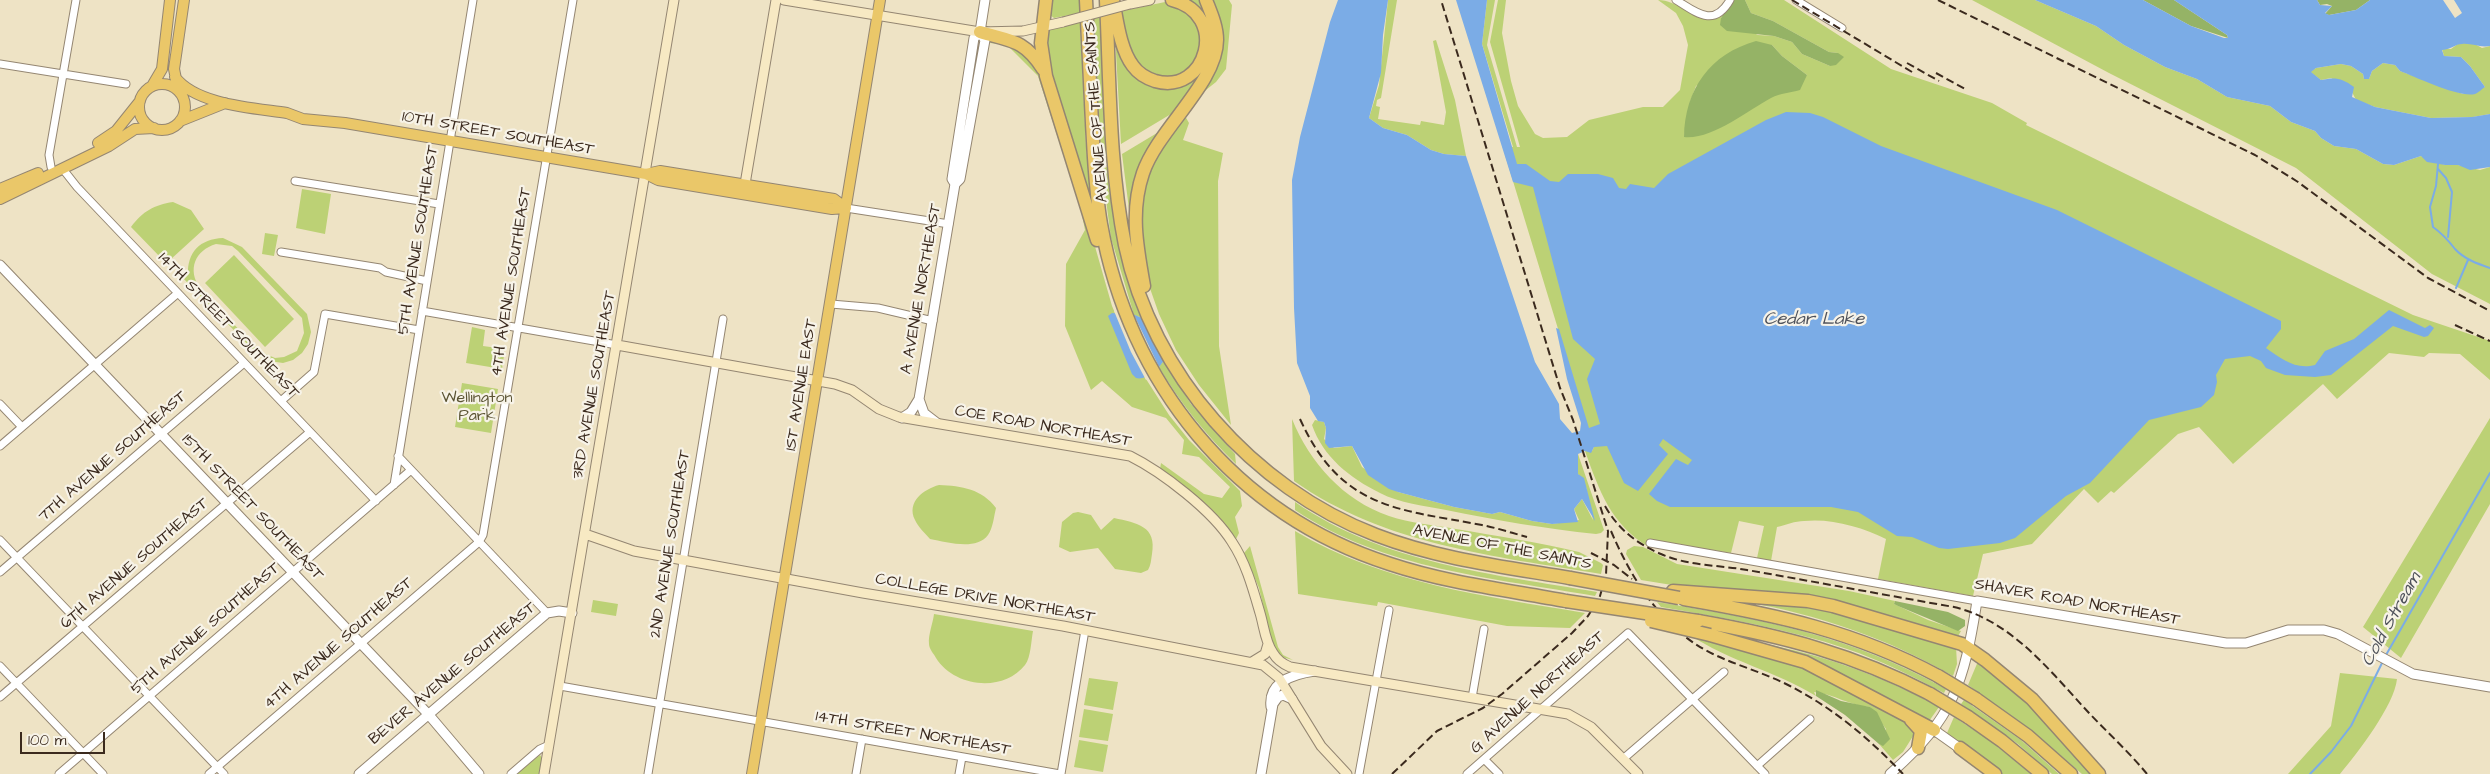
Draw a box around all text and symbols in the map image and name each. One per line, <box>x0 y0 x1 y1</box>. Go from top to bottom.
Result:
street label: AVENUE OF THE SAINTS <box>1081 21 1113 203</box>
street label: 10TH STREET SOUTHEAST <box>400 108 596 160</box>
street label: 5TH AVENUE SOUTHEAST <box>395 144 443 336</box>
street label: 4TH AVENUE SOUTHEAST <box>488 186 536 378</box>
street label: A AVENUE NORTHEAST <box>898 202 946 376</box>
street label: 14TH STREET SOUTHEAST <box>153 249 303 403</box>
street label: 3RD AVENUE SOUTHEAST <box>569 289 621 481</box>
water label: Cedar Lake <box>1764 309 1864 331</box>
street label: 1ST AVENUE EAST <box>782 318 822 452</box>
street label: 7TH AVENUE SOUTHEAST <box>35 387 191 527</box>
park label: Wellington Park <box>442 389 512 427</box>
street label: COE ROAD NORTHEAST <box>953 402 1133 452</box>
street label: 15TH STREET SOUTHEAST <box>177 431 327 585</box>
street label: 2ND AVENUE SOUTHEAST <box>647 449 695 639</box>
street label: 6TH AVENUE SOUTHEAST <box>57 494 213 634</box>
street label: AVENUE OF THE SAINTS <box>1411 521 1593 575</box>
street label: 5TH AVENUE SOUTHEAST <box>127 559 285 699</box>
water label: Cold Stream <box>2357 569 2427 671</box>
street label: COLLEGE DRIVE NORTHEAST <box>874 570 1096 628</box>
street label: 4TH AVENUE SOUTHEAST <box>261 574 417 714</box>
street label: SHAVER ROAD NORTHEAST <box>1973 575 2181 631</box>
street label: BEVER AVENUE SOUTHEAST <box>365 598 541 750</box>
street label: G AVENUE NORTHEAST <box>1467 628 1609 758</box>
street label: 14TH STREET NORTHEAST <box>814 707 1012 761</box>
scale bar <box>22 722 108 754</box>
text: 100 m <box>28 730 67 751</box>

